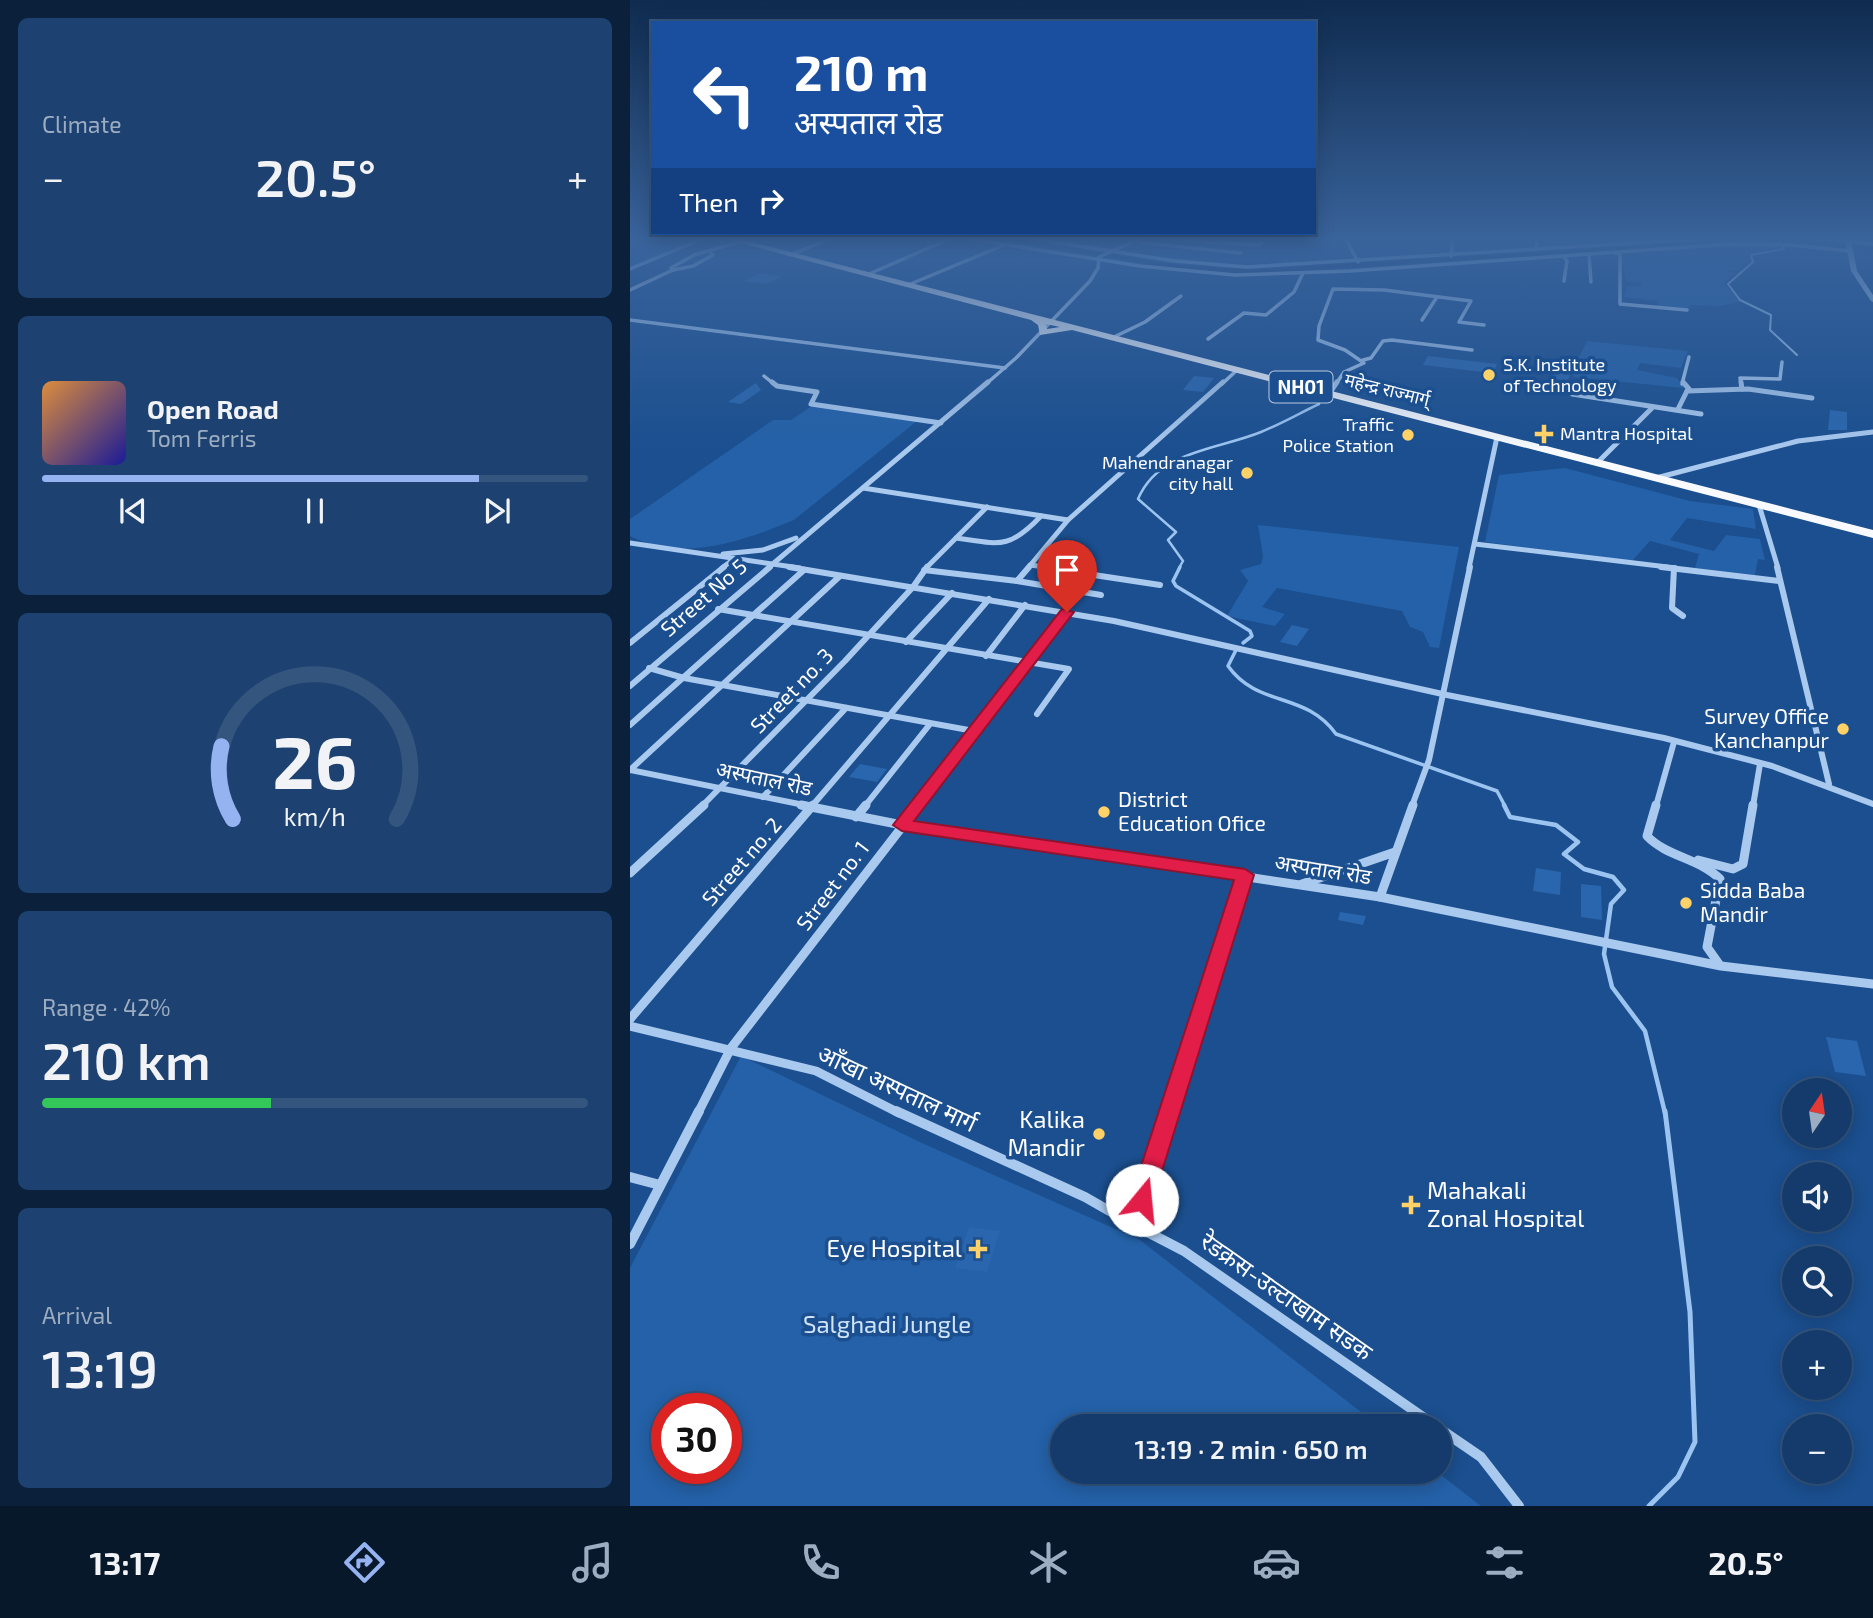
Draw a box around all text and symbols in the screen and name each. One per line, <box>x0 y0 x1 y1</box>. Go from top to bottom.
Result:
text: 210 m <box>794 42 928 101</box>
icon: left <box>679 49 770 140</box>
text: अस्पताल रोड <box>794 102 943 140</box>
text: Climate <box>42 110 122 138</box>
text: 20.5° <box>255 145 376 207</box>
text: − <box>42 154 64 200</box>
text: + <box>567 154 588 200</box>
icon: right <box>752 182 790 220</box>
text: Then <box>679 186 738 217</box>
place label: S.K. Institute of Technology <box>1503 353 1617 396</box>
marker: S.K. Institute of Technology <box>1481 367 1497 383</box>
street label: महेन्द्र राज्मार्ग् <box>1342 368 1435 412</box>
road number: NH01 <box>1270 372 1332 402</box>
text: Open Road <box>147 393 279 424</box>
place label: Traffic Police Station <box>1282 413 1394 456</box>
place label: Mantra Hospital <box>1560 422 1693 444</box>
text: Tom Ferris <box>147 424 256 452</box>
marker: Mantra Hospital <box>1534 424 1554 444</box>
marker: Traffic Police Station <box>1400 427 1416 443</box>
place label: Mahendranagar city hall <box>1102 451 1234 494</box>
marker: Mahendranagar city hall <box>1239 465 1255 481</box>
icon: previous <box>114 492 152 530</box>
icon: pause <box>296 492 334 530</box>
icon: next <box>478 492 516 530</box>
pin <box>1037 540 1097 612</box>
icon: arrive <box>1048 551 1086 589</box>
street label: Street No 5 <box>655 553 751 641</box>
street label: Street no. 3 <box>744 642 838 738</box>
place label: Survey Office Kanchanpur <box>1704 703 1830 752</box>
text: 26 <box>272 716 358 804</box>
marker: Survey Office Kanchanpur <box>1835 721 1851 737</box>
street label: अस्पताल रोड <box>714 755 815 800</box>
place label: District Education Ofice <box>1118 786 1266 835</box>
text: km/h <box>284 801 346 831</box>
marker: District Education Ofice <box>1096 804 1112 820</box>
street label: Street no. 2 <box>696 812 786 910</box>
street label: Street no. 1 <box>790 836 873 935</box>
street label: अस्पताल रोड <box>1273 849 1374 889</box>
place label: Sidda Baba Mandir <box>1700 877 1805 926</box>
marker: Sidda Baba Mandir <box>1678 895 1694 911</box>
text: Range · 42% <box>42 993 171 1021</box>
text: 210 km <box>42 1028 211 1090</box>
street label: आँखा अस्पताल मार्ग <box>813 1038 983 1138</box>
north arrow <box>1782 1078 1852 1148</box>
map controls <box>1782 1078 1852 1484</box>
place label: Kalika Mandir <box>1008 1104 1085 1161</box>
marker: Kalika Mandir <box>1091 1126 1107 1142</box>
button: sound <box>1782 1162 1852 1232</box>
position arrow <box>1105 1163 1179 1237</box>
place label: Mahakali Zonal Hospital <box>1427 1175 1584 1232</box>
marker: Mahakali Zonal Hospital <box>1401 1195 1421 1215</box>
street label: रेडक्रस-उल्टाखाम सडक <box>1194 1225 1379 1366</box>
place label: Eye Hospital <box>827 1233 962 1262</box>
marker: Eye Hospital <box>968 1239 988 1259</box>
button: search <box>1782 1246 1852 1316</box>
text: Arrival <box>42 1301 112 1329</box>
park label: Salghadi Jungle <box>803 1309 971 1338</box>
button: + <box>1782 1330 1852 1400</box>
text: 13:19 <box>42 1336 158 1398</box>
speed limit sign: 30 <box>651 1393 742 1484</box>
button: − <box>1782 1414 1852 1484</box>
text: 13:19 · 2 min · 650 m <box>1134 1433 1368 1464</box>
icon: directions <box>340 1538 389 1587</box>
icon: music <box>568 1538 617 1587</box>
icon: phone <box>796 1538 845 1587</box>
icon: climate <box>1024 1538 1073 1587</box>
icon: car <box>1252 1538 1301 1587</box>
icon: filters <box>1480 1538 1529 1587</box>
text: 13:17 <box>90 1543 160 1581</box>
text: 20.5° <box>1708 1543 1783 1581</box>

